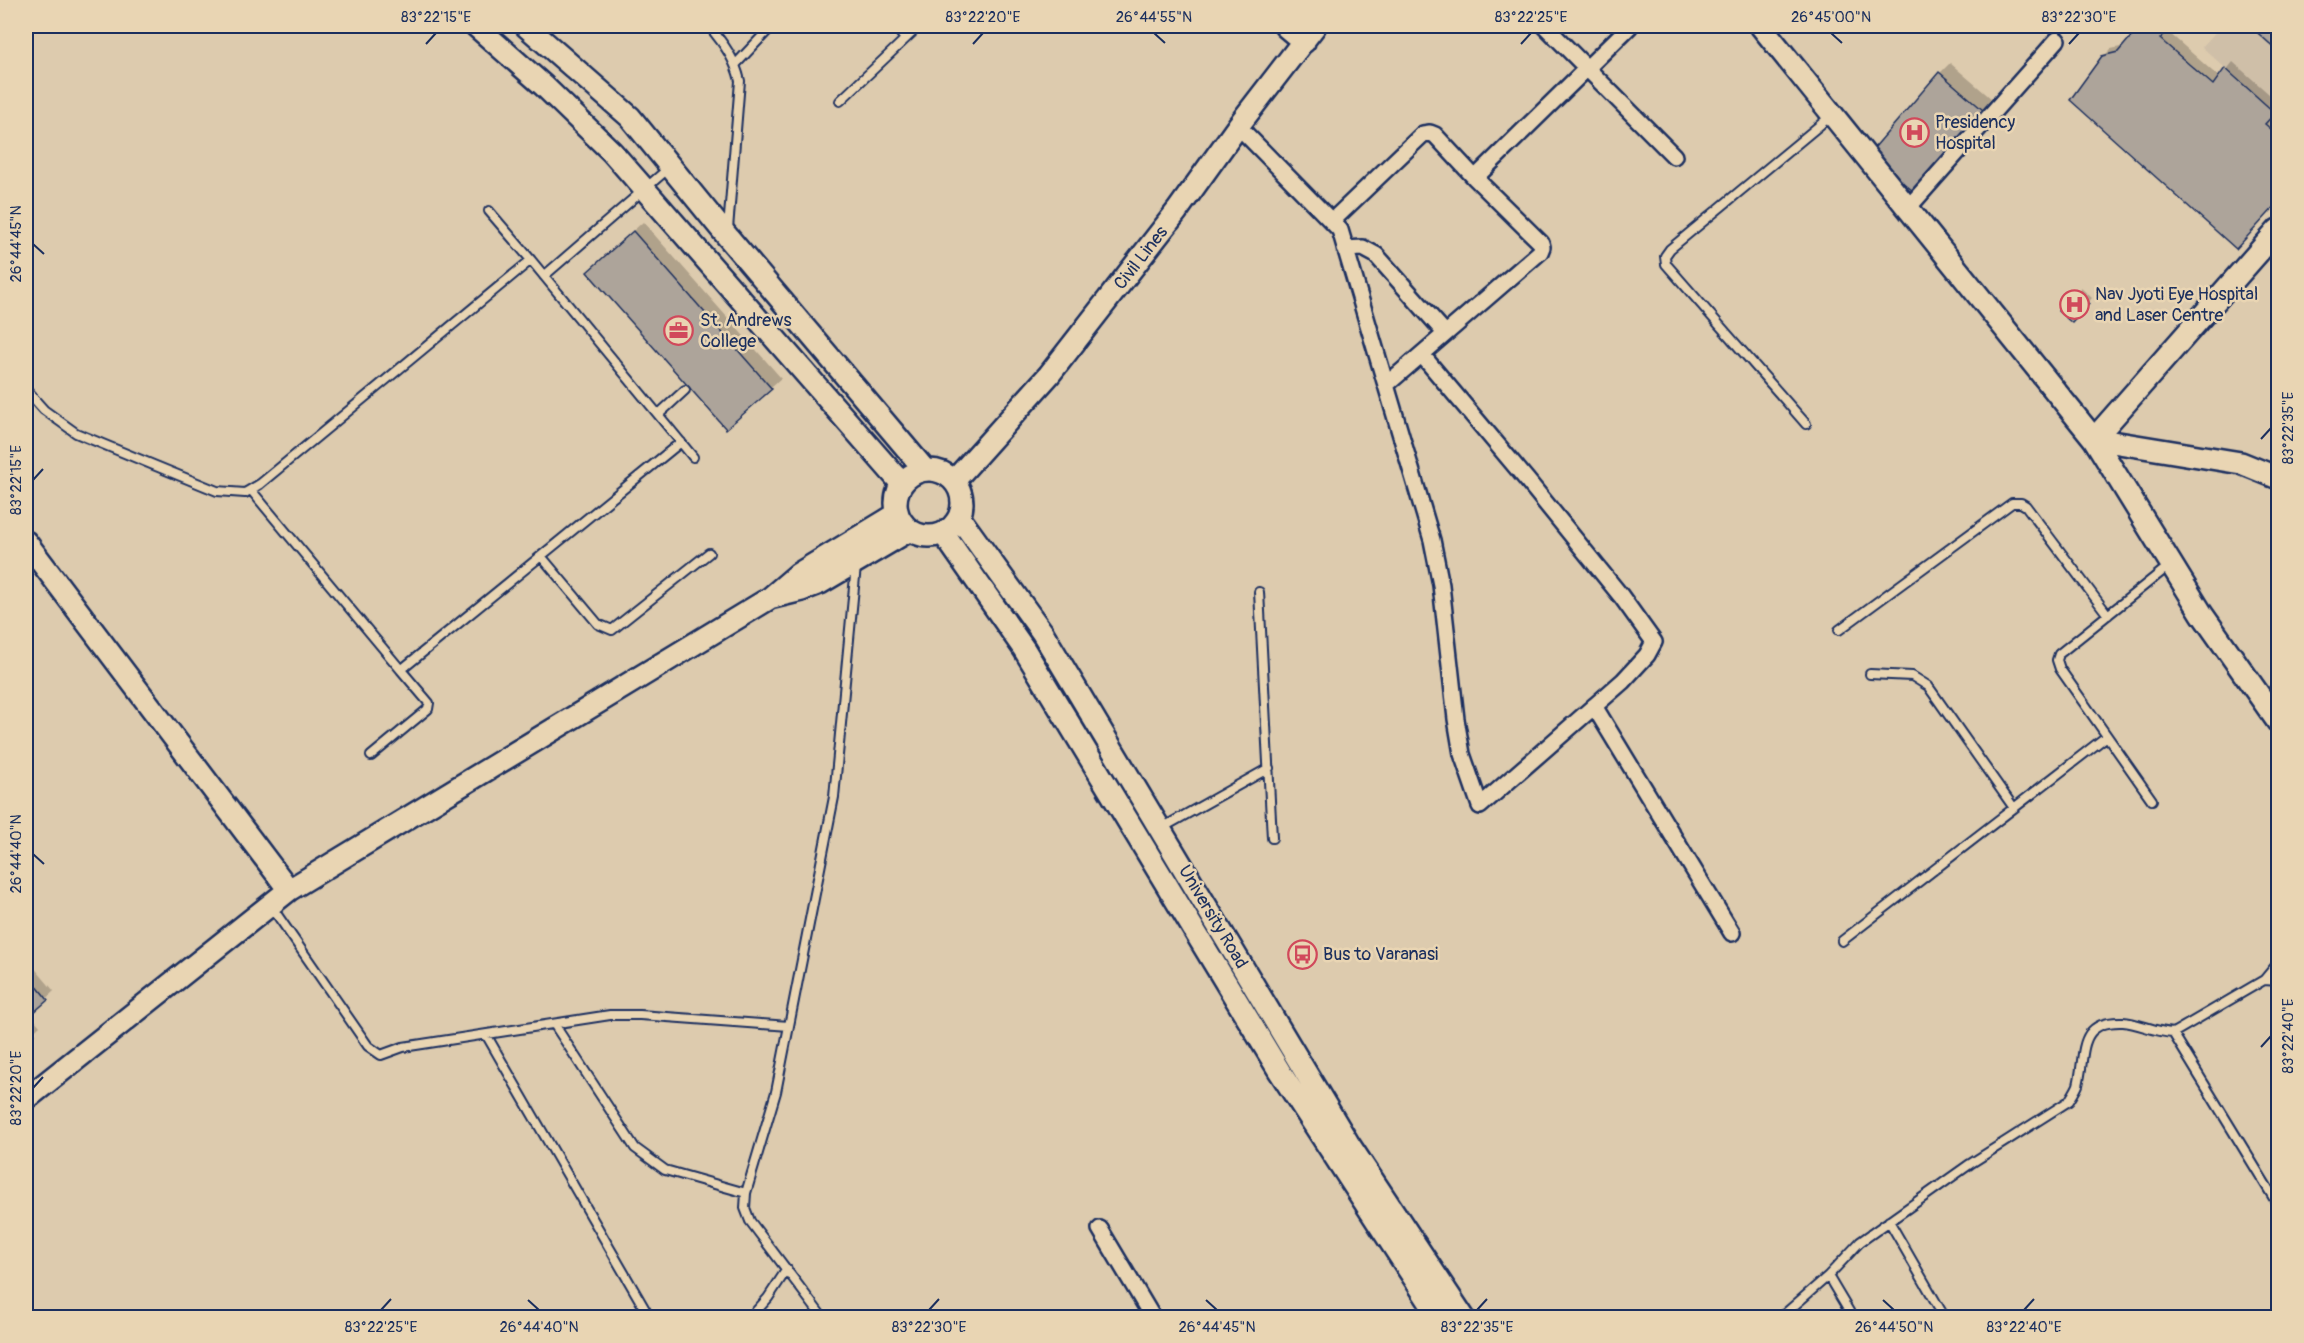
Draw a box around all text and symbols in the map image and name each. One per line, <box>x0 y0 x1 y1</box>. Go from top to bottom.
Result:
text: 83°22'15"E <box>401 8 471 27</box>
text: 83°22'20"E <box>946 8 1021 27</box>
text: 26°44'55"N <box>1116 8 1192 27</box>
text: 83°22'25"E <box>1495 8 1568 27</box>
text: 26°45'00"N <box>1791 8 1871 27</box>
text: 83°22'30"E <box>2042 8 2117 27</box>
place label: Presidency Hospital <box>1935 111 2016 155</box>
hospital icon: Presidency Hospital <box>1898 116 1930 148</box>
text: 26°44'45"N <box>7 205 26 283</box>
street label: Civil Lines <box>1109 222 1173 294</box>
place label: Nav Jyoti Eye Hospital and Laser Centre <box>2095 283 2258 327</box>
hospital icon: Nav Jyoti Eye Hospital and Laser Centre <box>2058 288 2090 320</box>
place label: St. Andrews College <box>700 309 791 353</box>
office icon: St. Andrews College <box>663 314 695 346</box>
text: 83°22'35"E <box>2279 391 2298 464</box>
text: 83°22'15"E <box>7 445 26 515</box>
text: 26°44'40"N <box>7 814 26 894</box>
street label: University Road <box>1173 861 1253 973</box>
bus stop icon: Bus to Varanasi <box>1286 938 1318 970</box>
place label: Bus to Varanasi <box>1323 943 1438 966</box>
text: 83°22'40"E <box>2279 998 2298 1074</box>
text: 83°22'20"E <box>7 1050 26 1125</box>
text: 83°22'25"E <box>345 1318 418 1337</box>
text: 26°44'40"N <box>499 1318 579 1337</box>
text: 83°22'30"E <box>892 1318 967 1337</box>
text: 26°44'45"N <box>1178 1318 1256 1337</box>
text: 83°22'35"E <box>1441 1318 1514 1337</box>
text: 26°44'50"N <box>1855 1318 1933 1337</box>
text: 83°22'40"E <box>1986 1318 2062 1337</box>

